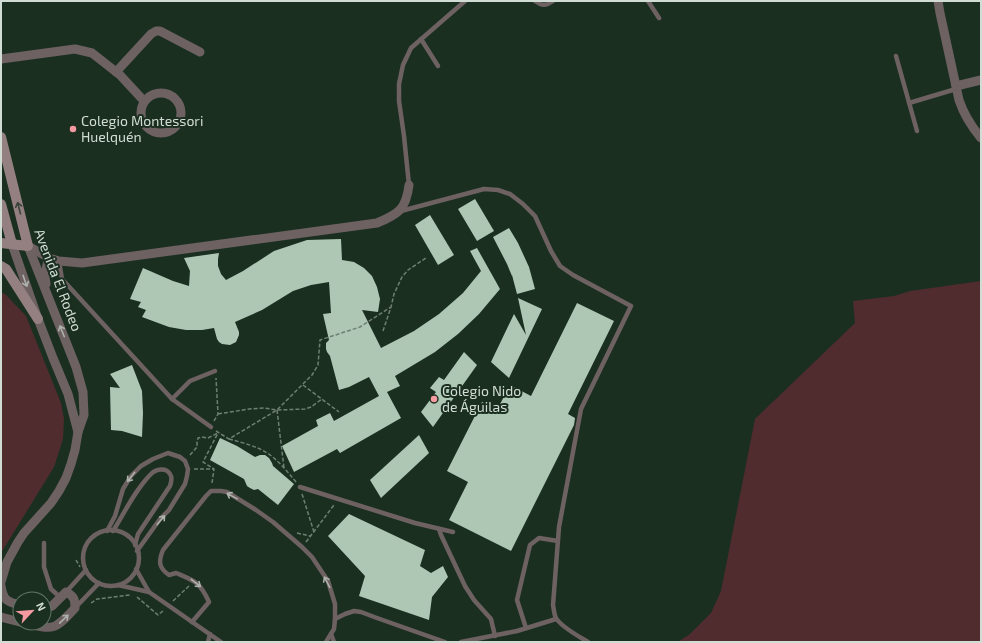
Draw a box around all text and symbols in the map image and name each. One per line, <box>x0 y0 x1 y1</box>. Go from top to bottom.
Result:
place label: Colegio Montessori Huelquén <box>81 112 203 145</box>
marker: Colegio Montessori Huelquén <box>68 124 78 134</box>
one-way arrow <box>14 202 22 215</box>
street label: Avenida El Rodeo <box>31 226 86 334</box>
one-way arrow <box>21 275 29 287</box>
one-way arrow <box>58 326 65 338</box>
place label: Colegio Nido de Águilas <box>442 382 521 415</box>
marker: Colegio Nido de Águilas <box>429 394 439 404</box>
one-way arrow <box>127 471 136 482</box>
one-way arrow <box>226 491 238 499</box>
one-way arrow <box>156 514 165 525</box>
one-way arrow <box>323 576 330 588</box>
one-way arrow <box>190 579 201 587</box>
north arrow <box>12 591 52 631</box>
text: N <box>34 600 49 613</box>
one-way arrow <box>59 614 69 624</box>

